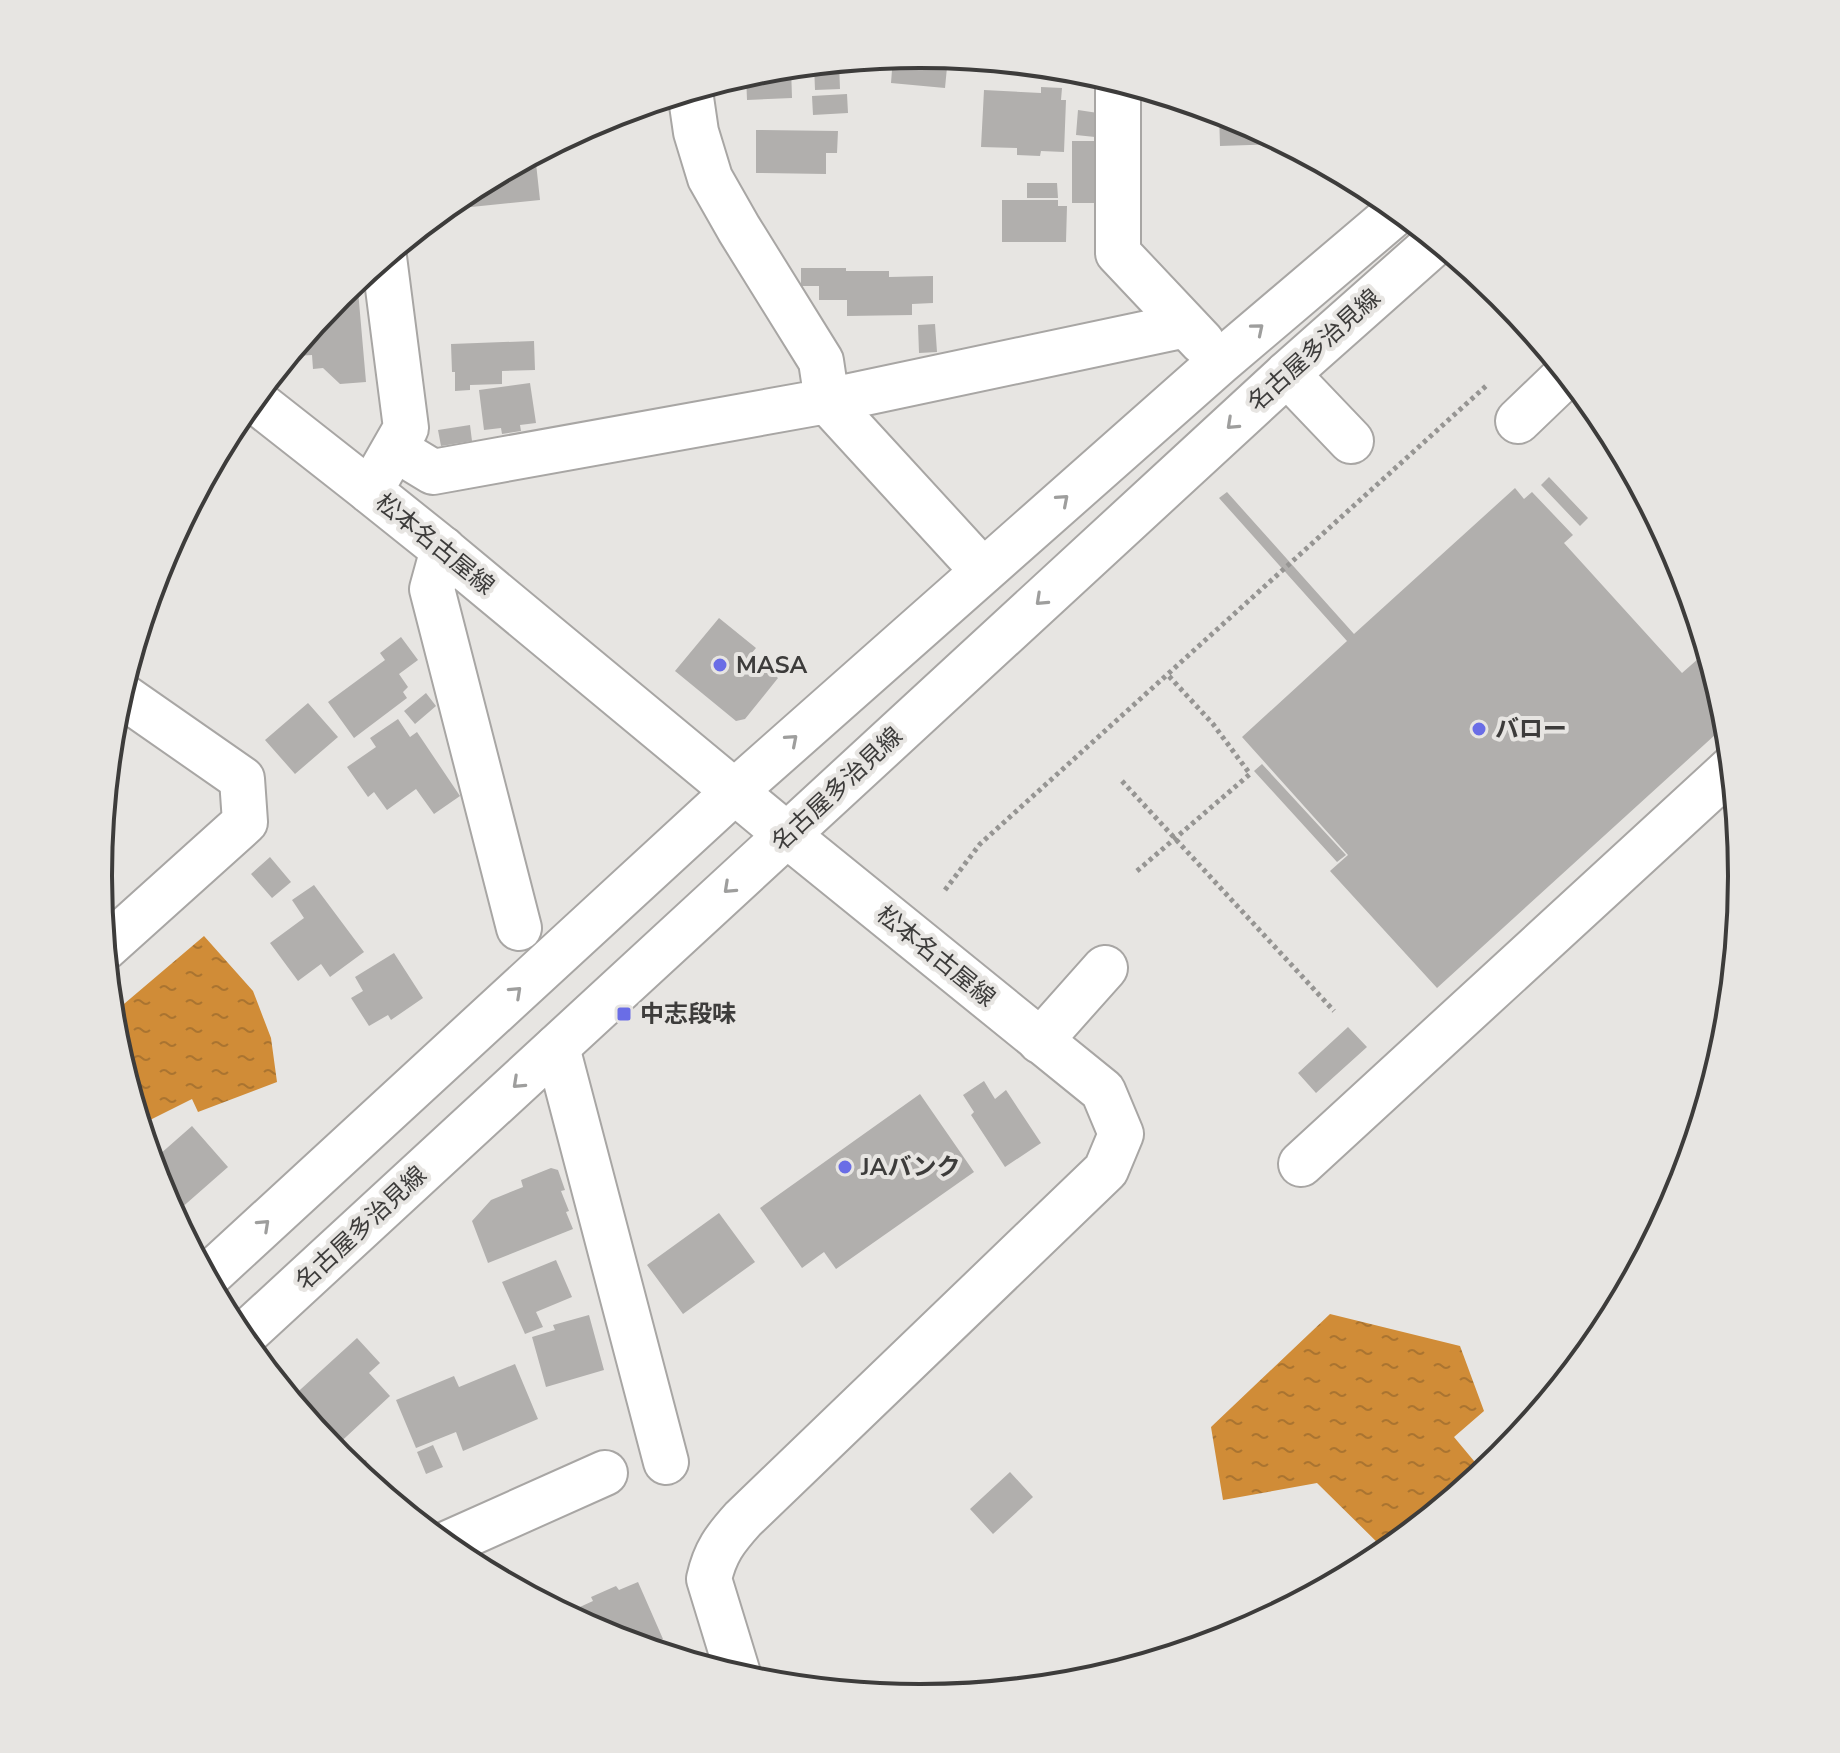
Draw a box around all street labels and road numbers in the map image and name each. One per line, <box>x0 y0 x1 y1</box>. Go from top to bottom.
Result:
street label: 名古屋多治見線 <box>1241 282 1387 418</box>
street label: 松本名古屋線 <box>369 486 501 602</box>
street label: 名古屋多治見線 <box>765 720 909 858</box>
street label: 松本名古屋線 <box>870 898 1002 1014</box>
street label: 名古屋多治見線 <box>289 1159 433 1297</box>

